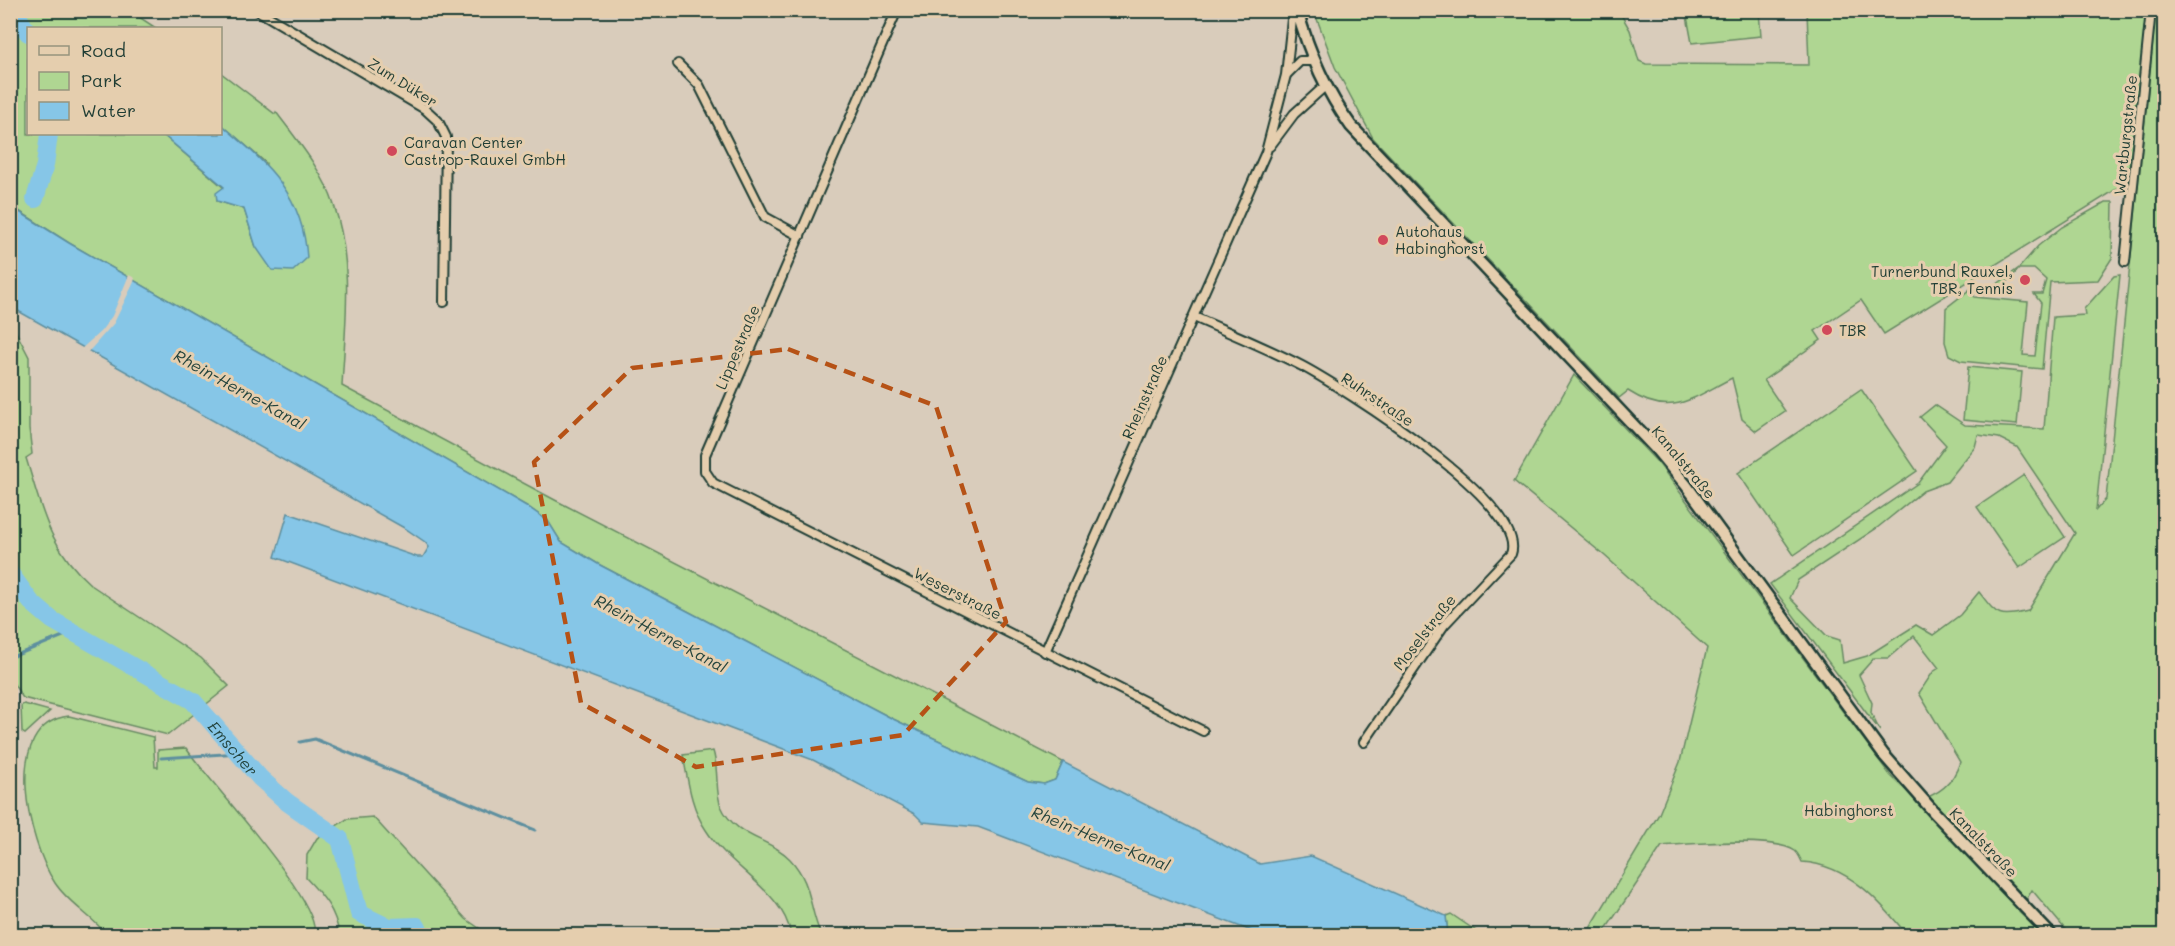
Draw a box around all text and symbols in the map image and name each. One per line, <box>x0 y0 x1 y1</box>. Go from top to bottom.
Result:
legend <box>27 27 222 135</box>
text: Road <box>81 38 126 62</box>
street label: Zum Düker <box>364 53 442 111</box>
text: Park <box>81 68 122 92</box>
street label: Wartburgstraße <box>2109 74 2141 196</box>
text: Water <box>81 98 136 122</box>
place label: Caravan Center Castrop-Rauxel GmbH <box>404 132 566 169</box>
marker: Caravan Center Castrop-Rauxel GmbH <box>385 144 399 158</box>
place label: Autohaus Habinghorst <box>1395 221 1485 258</box>
marker: Autohaus Habinghorst <box>1376 233 1390 247</box>
place label: Turnerbund Rauxel, TBR, Tennis <box>1871 261 2013 298</box>
marker: Turnerbund Rauxel, TBR, Tennis <box>2018 273 2032 287</box>
street label: Lippestraße <box>710 302 764 392</box>
place label: TBR <box>1839 320 1866 340</box>
marker: TBR <box>1820 323 1834 337</box>
water label: Rhein-Herne-Kanal <box>171 344 309 434</box>
street label: Rheinstraße <box>1117 352 1171 442</box>
street label: Ruhrstraße <box>1338 367 1418 431</box>
street label: Kanalstraße <box>1648 421 1720 503</box>
street label: Weserstraße <box>911 562 1005 624</box>
water label: Rhein-Herne-Kanal <box>591 589 731 677</box>
street label: Moselstraße <box>1388 590 1460 674</box>
water label: Emscher <box>204 716 263 780</box>
park label: Habinghorst <box>1804 800 1894 820</box>
water label: Rhein-Herne-Kanal <box>1029 801 1173 875</box>
street label: Kanalstraße <box>1946 803 2022 881</box>

